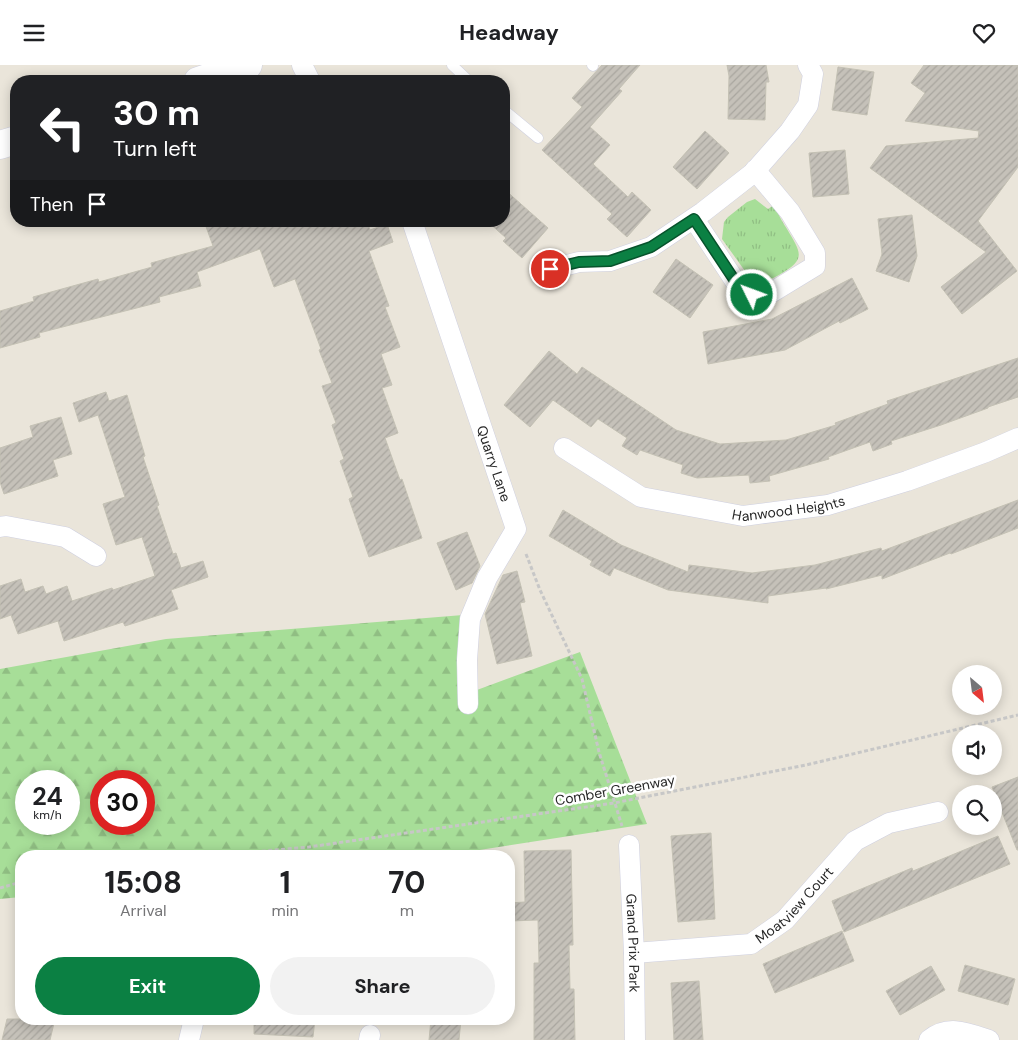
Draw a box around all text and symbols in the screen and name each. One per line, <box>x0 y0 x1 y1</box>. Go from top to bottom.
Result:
text: Headway <box>459 18 559 47</box>
icon: menu <box>20 19 48 47</box>
icon: heart <box>970 19 998 47</box>
text: 30 m <box>113 90 200 136</box>
icon: left <box>30 95 95 160</box>
text: Turn left <box>113 134 197 163</box>
icon: arrive <box>83 190 111 218</box>
text: Then <box>30 192 73 217</box>
pin <box>529 248 571 290</box>
icon: arrive <box>536 255 564 283</box>
position arrow <box>725 268 777 320</box>
street label: Quarry Lane <box>473 423 515 504</box>
street label: Hanwood Heights <box>730 491 847 525</box>
north arrow <box>952 665 1002 715</box>
map controls <box>952 665 1002 835</box>
button: sound <box>952 725 1002 775</box>
speed limit sign: 30 <box>90 770 155 835</box>
street label: Comber Greenway <box>554 771 677 809</box>
text: 24 <box>32 780 63 813</box>
button: search <box>952 785 1002 835</box>
text: km/h <box>33 807 62 823</box>
text: 15:08 <box>105 863 182 902</box>
text: 1 <box>280 863 291 902</box>
text: 70 <box>388 863 425 902</box>
street label: Moatview Court <box>752 863 837 947</box>
street label: Grand Prix Park <box>622 893 643 993</box>
text: Arrival <box>120 900 167 921</box>
text: min <box>271 900 299 921</box>
text: m <box>400 900 414 921</box>
button: Exit <box>35 957 260 1015</box>
button: Share <box>270 957 495 1015</box>

